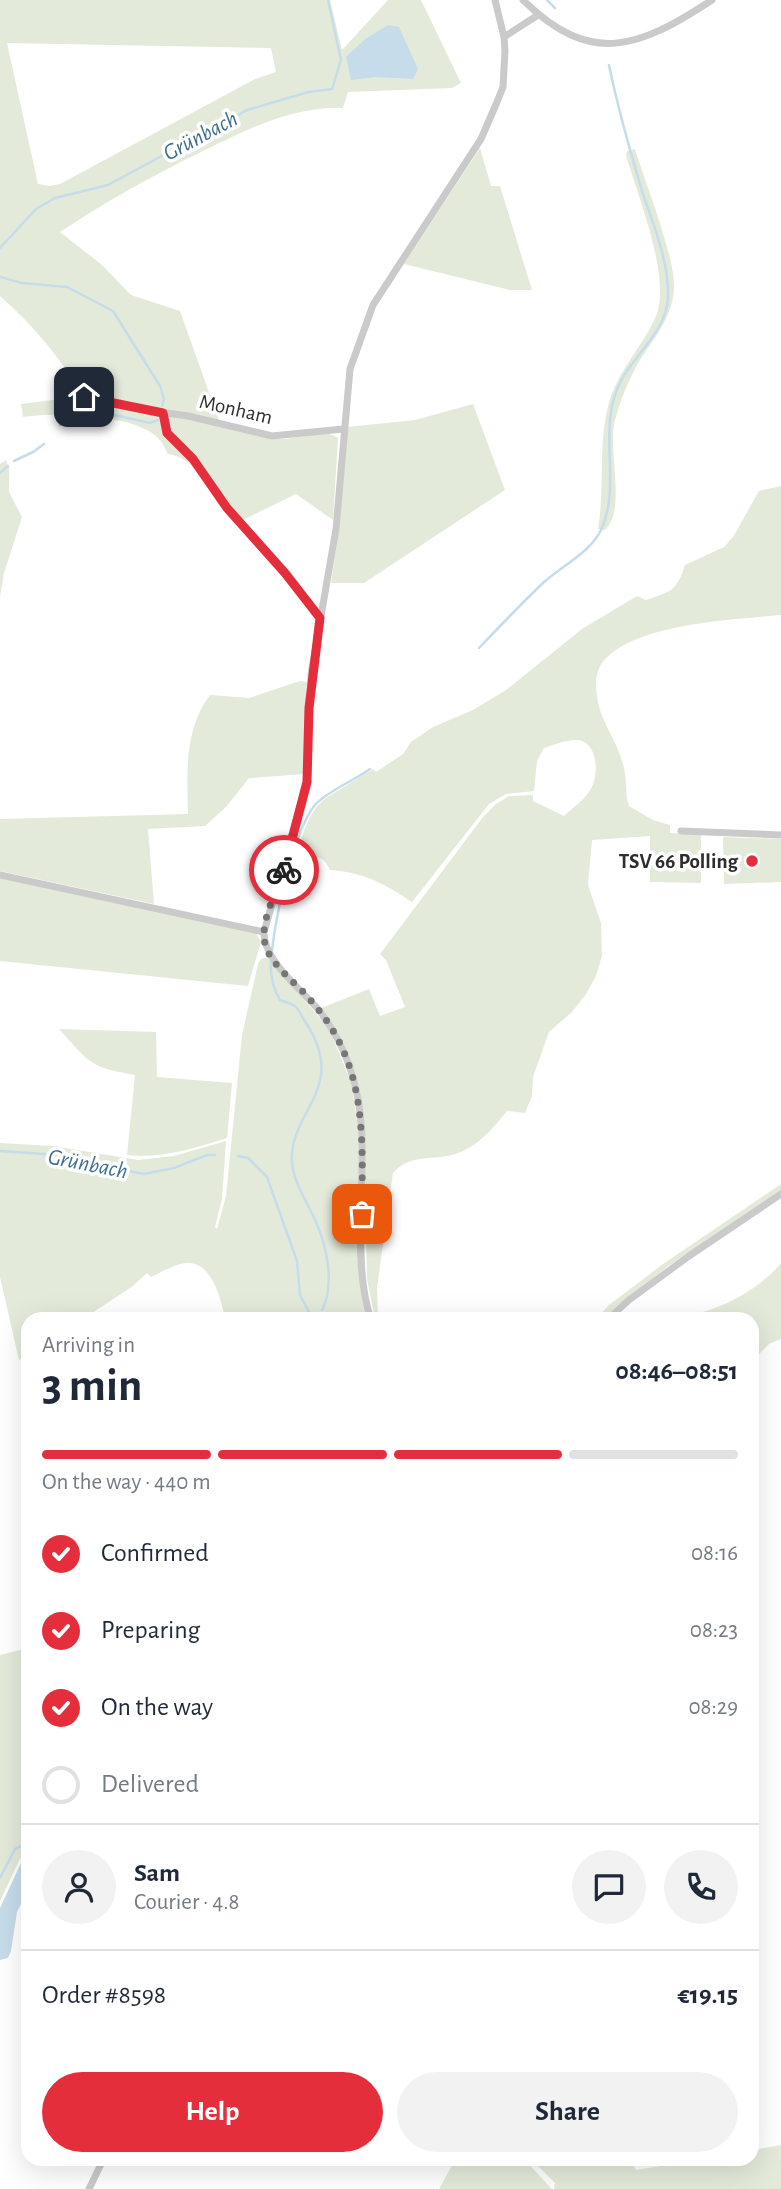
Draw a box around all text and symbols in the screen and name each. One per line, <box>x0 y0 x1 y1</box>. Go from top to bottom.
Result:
water label: Grünbach <box>160 107 242 165</box>
pin <box>54 367 114 427</box>
icon: home <box>65 378 103 416</box>
street label: Monham <box>197 391 274 428</box>
courier <box>249 835 319 905</box>
icon: bike <box>265 851 303 889</box>
place label: TSV 66 Polling <box>619 851 738 872</box>
marker: TSV 66 Polling <box>744 853 760 869</box>
water label: Grünbach <box>46 1145 129 1183</box>
pin <box>332 1184 392 1244</box>
icon: bag <box>343 1195 381 1233</box>
text: Arriving in <box>42 1334 135 1357</box>
text: 08:46–08:51 <box>615 1358 738 1384</box>
text: 3 min <box>42 1363 142 1409</box>
text: On the way · 440 m <box>42 1471 211 1494</box>
icon: check <box>42 1535 80 1573</box>
text: Confirmed <box>101 1540 209 1566</box>
text: 08:16 <box>691 1542 738 1565</box>
icon: check <box>42 1612 80 1650</box>
text: Preparing <box>101 1617 200 1643</box>
text: 08:23 <box>690 1619 738 1642</box>
icon: check <box>42 1689 80 1727</box>
text: On the way <box>101 1694 213 1720</box>
text: 08:29 <box>688 1696 738 1719</box>
text: Delivered <box>101 1771 199 1797</box>
button: person <box>42 1850 116 1924</box>
button: chat <box>572 1850 646 1924</box>
button: phone <box>664 1850 738 1924</box>
text: Sam <box>134 1860 180 1886</box>
text: Courier · 4.8 <box>134 1891 239 1914</box>
text: Order #8598 <box>42 1982 166 2008</box>
text: €19.15 <box>677 1982 738 2008</box>
button: Help <box>42 2072 383 2152</box>
button: Share <box>397 2072 738 2152</box>

